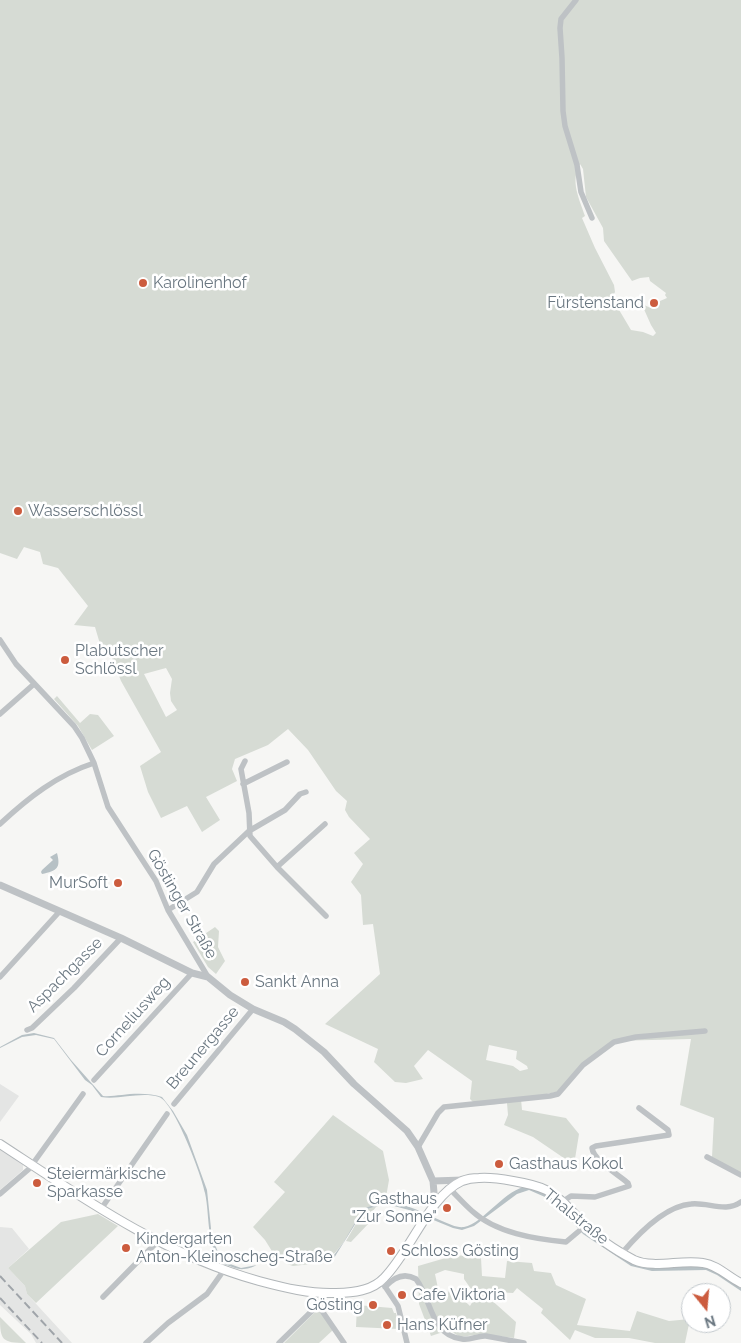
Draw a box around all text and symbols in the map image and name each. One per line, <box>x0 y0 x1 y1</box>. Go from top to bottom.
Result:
place label: Karolinenhof <box>153 273 247 293</box>
marker: Karolinenhof <box>137 277 149 289</box>
place label: Fürstenstand <box>547 293 644 313</box>
marker: Fürstenstand <box>648 297 660 309</box>
place label: Wasserschlössl <box>28 501 143 521</box>
marker: Wasserschlössl <box>12 505 24 517</box>
place label: Plabutscher Schlössl <box>75 641 164 679</box>
marker: Plabutscher Schlössl <box>59 654 71 666</box>
street label: Göstinger Straße <box>143 846 221 962</box>
place label: MurSoft <box>49 873 108 893</box>
marker: MurSoft <box>112 877 124 889</box>
street label: Aspachgasse <box>23 933 107 1017</box>
place label: Sankt Anna <box>255 972 339 992</box>
street label: Corneliusweg <box>92 973 174 1061</box>
marker: Sankt Anna <box>239 976 251 988</box>
street label: Breunergasse <box>163 1003 243 1093</box>
place label: Gasthaus Kokol <box>509 1154 623 1174</box>
marker: Gasthaus Kokol <box>493 1158 505 1170</box>
place label: Steiermärkische Sparkasse <box>47 1164 166 1202</box>
marker: Steiermärkische Sparkasse <box>31 1177 43 1189</box>
street label: Thalstraße <box>540 1185 612 1249</box>
place label: Gasthaus "Zur Sonne" <box>352 1189 437 1227</box>
marker: Gasthaus "Zur Sonne" <box>441 1202 453 1214</box>
place label: Kindergarten Anton-Kleinoscheg-Straße <box>136 1229 333 1267</box>
place label: Schloss Gösting <box>401 1241 519 1261</box>
marker: Kindergarten Anton-Kleinoscheg-Straße <box>120 1242 132 1254</box>
marker: Schloss Gösting <box>385 1245 397 1257</box>
north arrow <box>681 1283 731 1333</box>
place label: Cafe Viktoria <box>412 1285 506 1305</box>
marker: Cafe Viktoria <box>396 1289 408 1301</box>
place label: Gösting <box>306 1295 363 1315</box>
marker: Gösting <box>367 1299 379 1311</box>
text: N <box>703 1312 718 1331</box>
place label: Hans Küfner <box>397 1315 488 1335</box>
marker: Hans Küfner <box>381 1319 393 1331</box>

